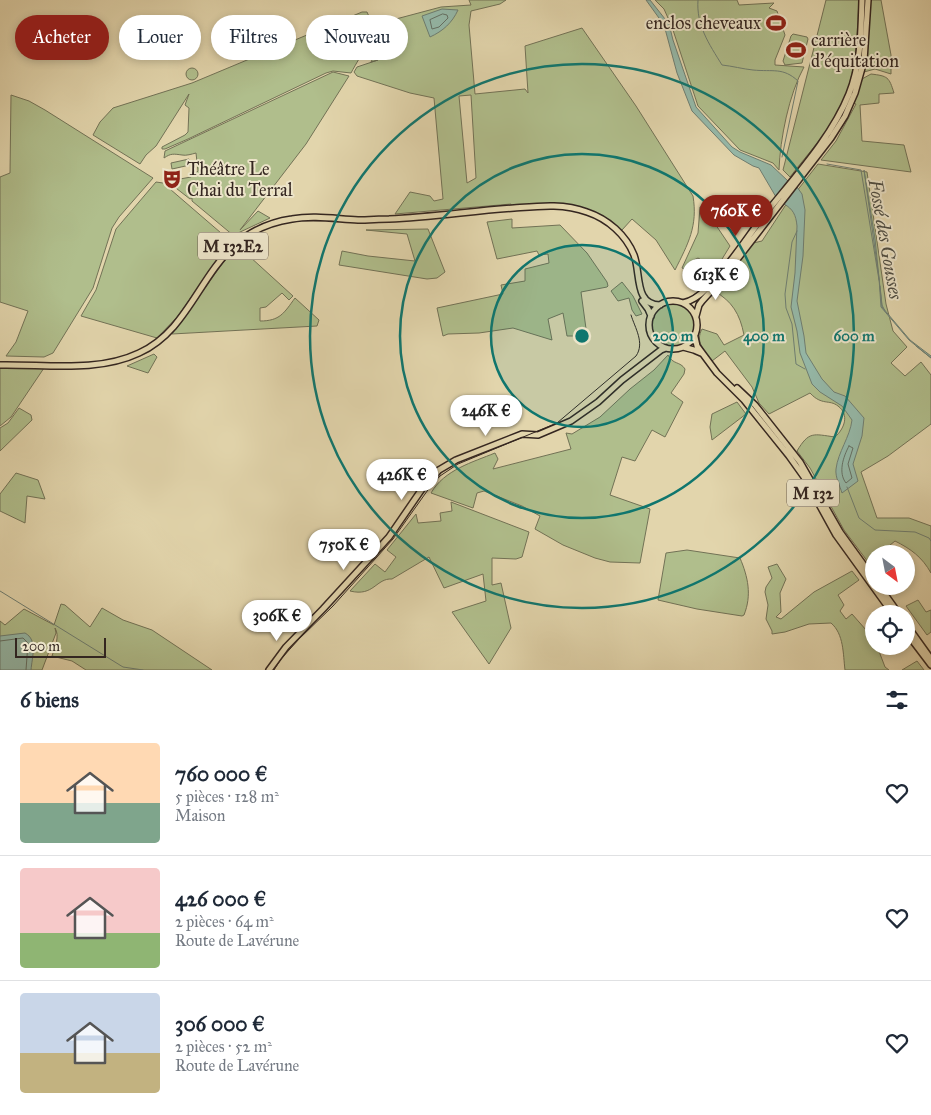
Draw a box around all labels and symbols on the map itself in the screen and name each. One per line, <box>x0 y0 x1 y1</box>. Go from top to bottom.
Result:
place label: enclos cheveaux <box>646 12 761 34</box>
sports icon: enclos cheveaux <box>765 12 787 34</box>
place label: carrière d'équitation <box>811 29 899 73</box>
sports icon: carrière d'équitation <box>785 39 807 61</box>
place label: Théâtre Le Chai du Terral <box>187 158 293 201</box>
theatre icon: Théâtre Le Chai du Terral <box>161 168 183 190</box>
water label: Fossé des Gousses <box>863 176 907 301</box>
pin: 760K € <box>695 194 777 237</box>
road number: M 132E2 <box>198 232 268 260</box>
pin: 613K € <box>675 258 757 301</box>
centre of rings <box>573 327 591 345</box>
text: 200 m <box>653 327 694 345</box>
text: 400 m <box>743 327 785 346</box>
text: 600 m <box>834 327 875 345</box>
pin: 246K € <box>445 394 527 437</box>
pin: 426K € <box>361 458 443 501</box>
road number: M 132 <box>787 479 839 506</box>
pin: 750K € <box>303 528 385 571</box>
north arrow <box>865 545 915 595</box>
pin: 306K € <box>236 600 318 642</box>
scale bar <box>15 635 106 658</box>

